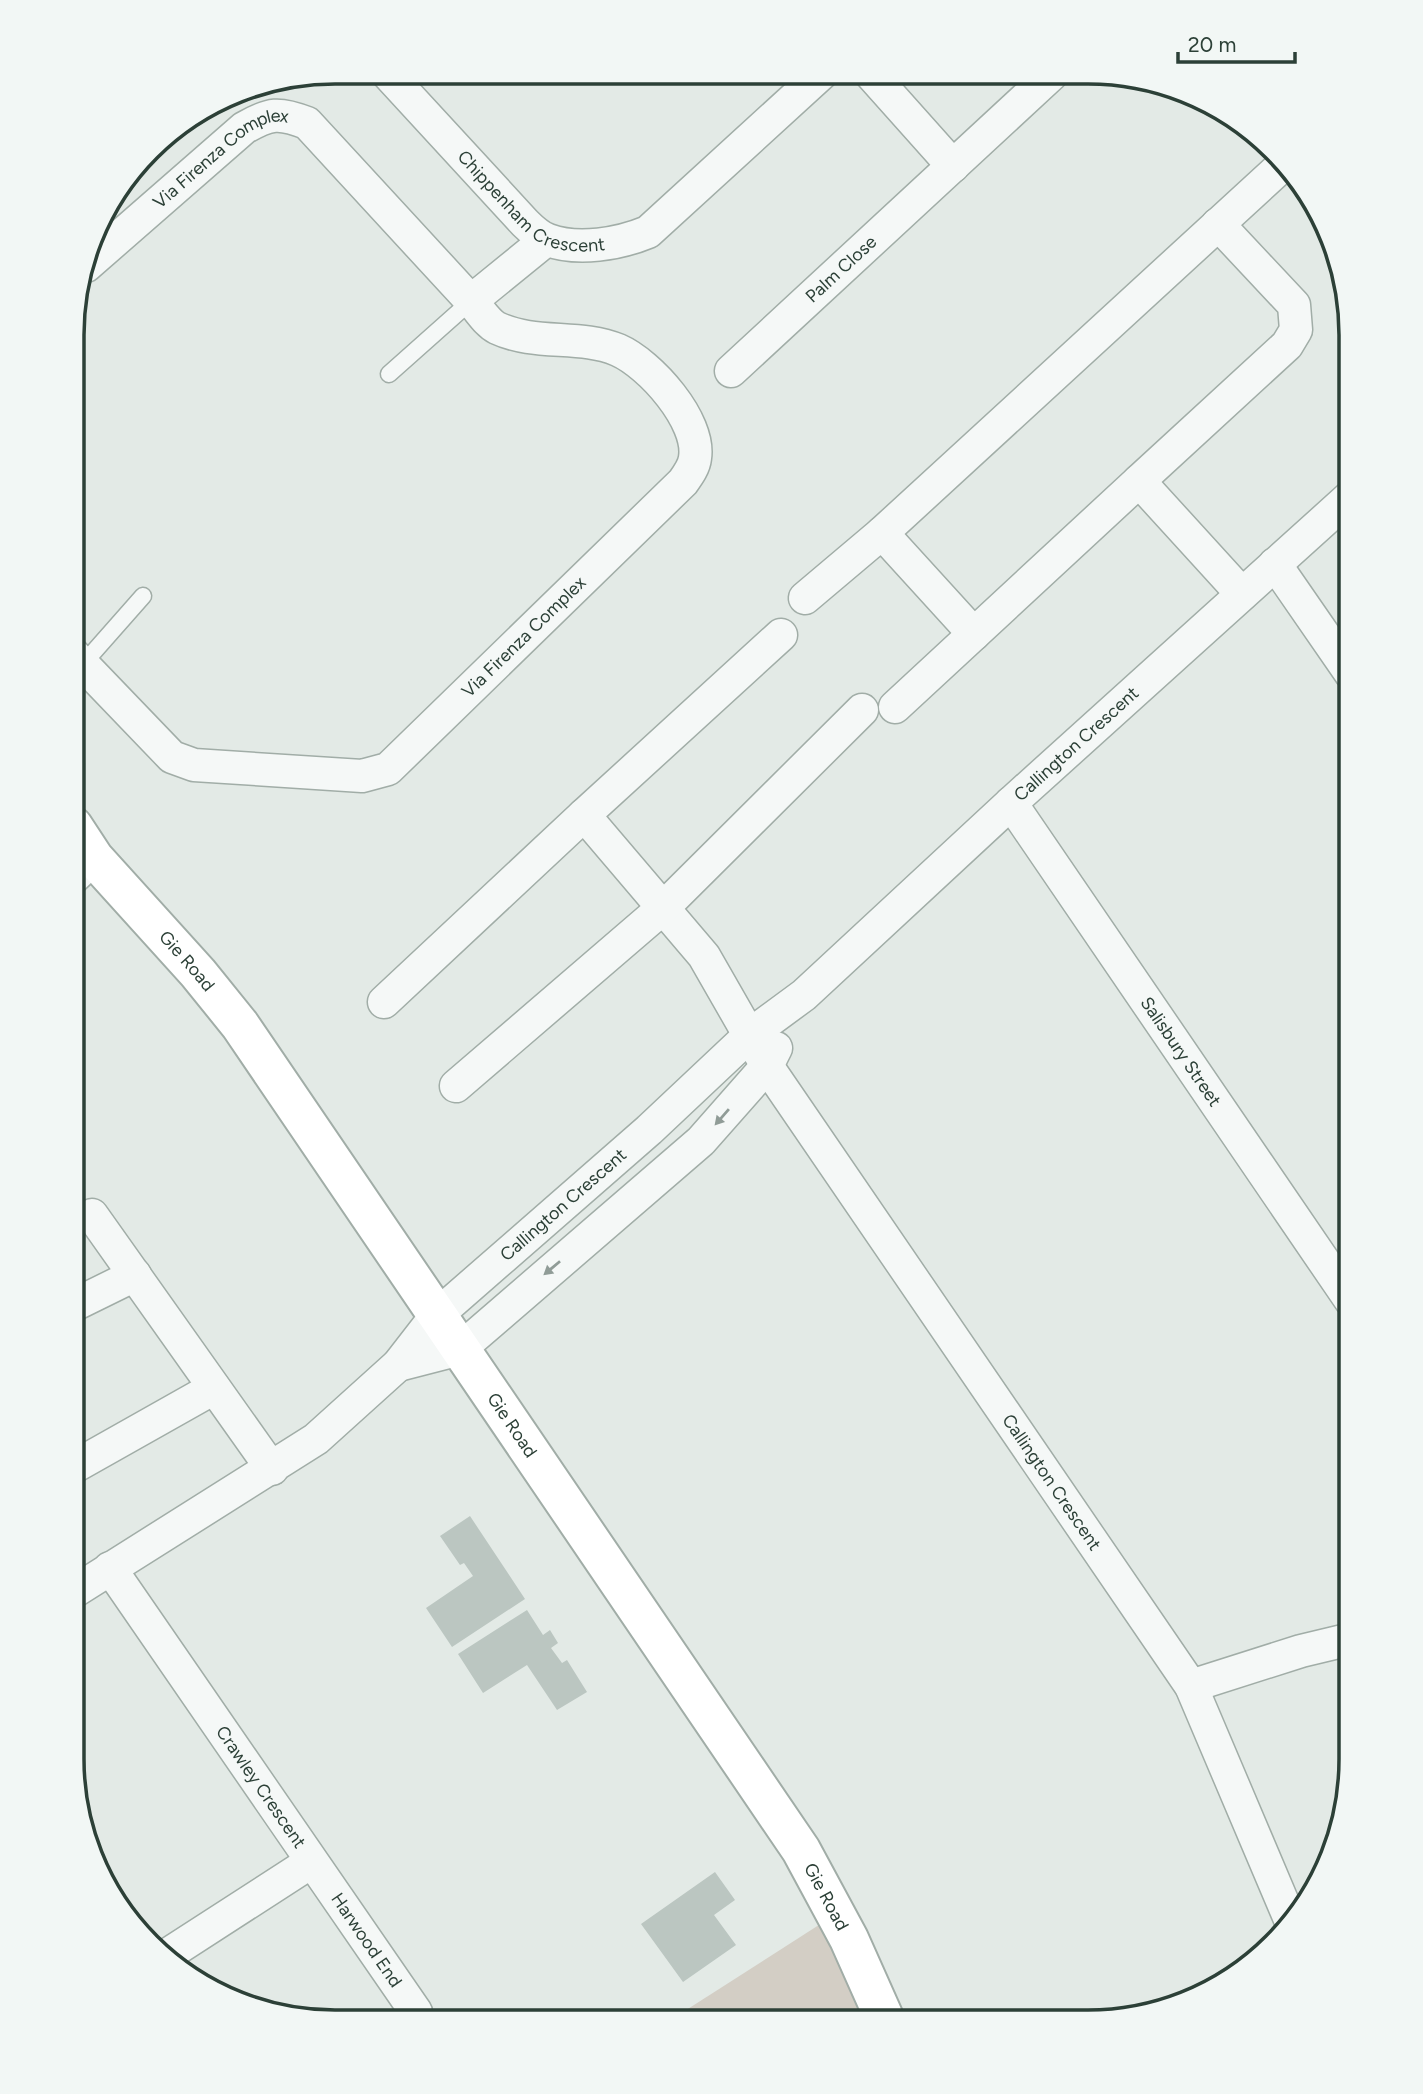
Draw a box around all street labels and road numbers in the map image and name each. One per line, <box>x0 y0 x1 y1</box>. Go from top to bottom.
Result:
street label: Via Firenza Complex <box>149 104 291 213</box>
street label: Chippenham Crescent <box>453 146 606 257</box>
street label: Palm Close <box>801 231 881 307</box>
street label: Via Firenza Complex <box>457 571 591 702</box>
street label: Callington Crescent <box>1009 682 1143 806</box>
street label: Gie Road <box>154 926 219 996</box>
street label: Salisbury Street <box>1136 993 1226 1111</box>
street label: Callington Crescent <box>496 1144 631 1266</box>
street label: Gie Road <box>482 1388 542 1462</box>
street label: Callington Crescent <box>997 1410 1106 1555</box>
street label: Crawley Crescent <box>211 1722 311 1852</box>
street label: Gie Road <box>799 1859 853 1934</box>
street label: Harwood End <box>326 1889 407 1992</box>

